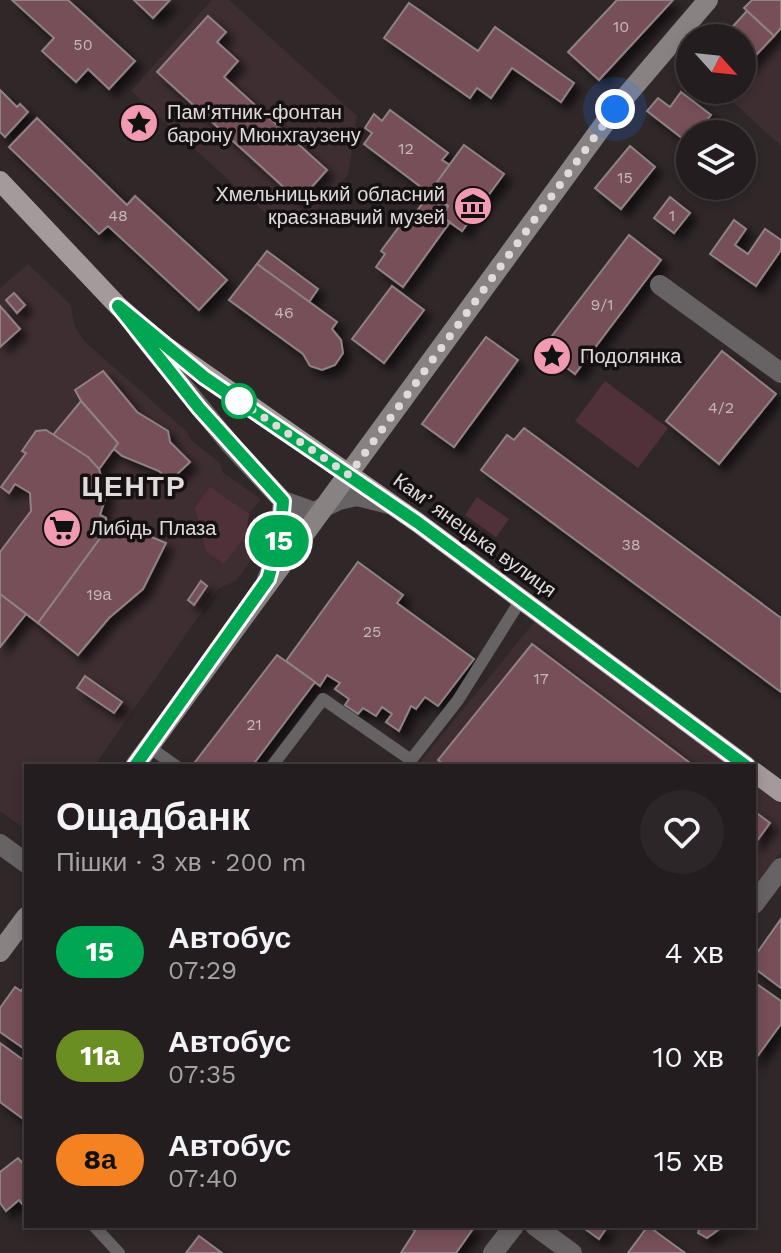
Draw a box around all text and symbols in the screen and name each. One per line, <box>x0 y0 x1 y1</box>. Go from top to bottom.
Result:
house number: 10 <box>613 17 629 36</box>
north arrow <box>676 24 756 104</box>
map controls <box>676 24 756 200</box>
house number: 50 <box>73 35 93 54</box>
your location <box>595 89 635 129</box>
place label: Пам'ятник-фонтан барону Мюнхгаузену <box>167 100 361 147</box>
place icon: Пам'ятник-фонтан барону Мюнхгаузену <box>118 102 160 144</box>
button: layers <box>676 120 756 200</box>
house number: 12 <box>398 139 414 158</box>
house number: 15 <box>617 168 633 187</box>
place label: Хмельницький обласний краєзнавчий музей <box>215 182 445 229</box>
museum icon: Хмельницький обласний краєзнавчий музей <box>452 185 494 227</box>
house number: 48 <box>108 206 128 225</box>
house number: 1 <box>669 206 675 225</box>
house number: 9/1 <box>591 295 613 314</box>
house number: 46 <box>274 303 294 322</box>
place icon: Подолянка <box>531 335 573 377</box>
place label: Подолянка <box>580 344 682 368</box>
unlabelled marker <box>222 384 256 418</box>
house number: 4/2 <box>708 398 734 417</box>
street label: Камʼянецька вулиця <box>389 468 561 602</box>
district label: ЦЕНТР <box>81 470 187 503</box>
supermarket icon: Либідь Плаза <box>41 507 83 549</box>
line badge: 15 <box>243 515 315 567</box>
place label: Либідь Плаза <box>90 516 217 540</box>
text: 15 <box>265 524 293 557</box>
house number: 38 <box>621 535 641 554</box>
house number: 19а <box>86 585 112 604</box>
house number: 25 <box>363 622 381 641</box>
house number: 17 <box>533 669 549 688</box>
house number: 21 <box>246 715 262 734</box>
button: heart <box>640 790 724 874</box>
text: Ощадбанк <box>56 795 250 839</box>
text: Пішки · 3 хв · 200 m <box>56 847 306 877</box>
text: Автобус <box>168 920 291 955</box>
text: 15 <box>86 935 114 968</box>
text: 4 хв <box>665 935 724 970</box>
text: 07:29 <box>168 955 237 985</box>
text: Автобус <box>168 1024 291 1059</box>
text: 11а <box>80 1039 120 1072</box>
text: 10 хв <box>652 1039 724 1074</box>
text: 07:35 <box>168 1059 236 1089</box>
text: Автобус <box>168 1128 291 1163</box>
text: 8а <box>83 1143 117 1176</box>
text: 15 хв <box>654 1143 724 1178</box>
text: 07:40 <box>168 1163 238 1193</box>

